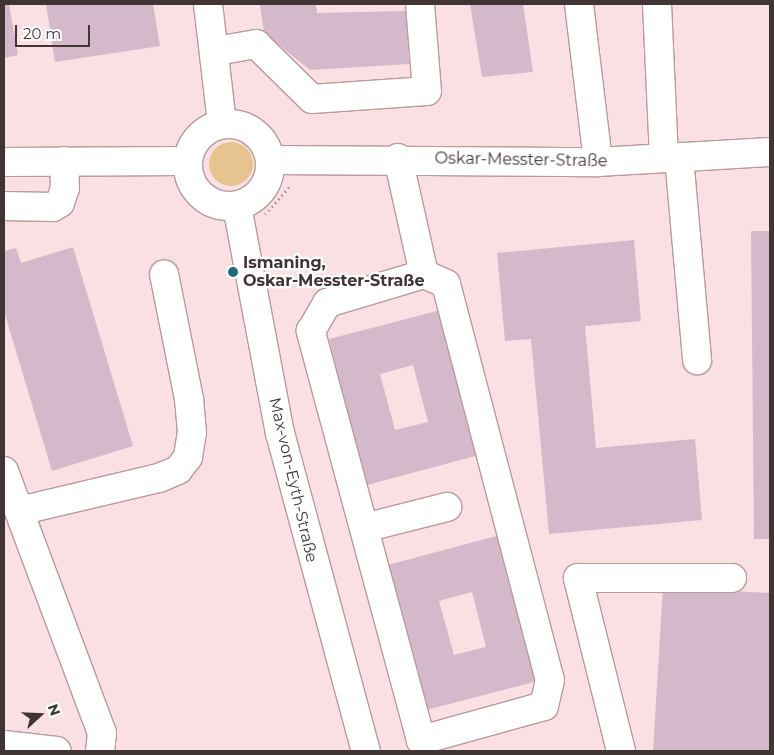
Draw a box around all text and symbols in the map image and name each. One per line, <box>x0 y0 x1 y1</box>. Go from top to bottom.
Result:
scale bar <box>18 15 92 47</box>
text: 20 m <box>23 24 61 43</box>
street label: Oskar-Messter-Straße <box>434 149 608 171</box>
place label: Ismaning, Oskar-Messter-Straße <box>243 253 424 291</box>
marker: Ismaning, Oskar-Messter-Straße <box>227 266 239 278</box>
street label: Max-von-Eyth-Straße <box>265 396 321 564</box>
north arrow <box>15 690 65 740</box>
text: N <box>44 701 64 718</box>

